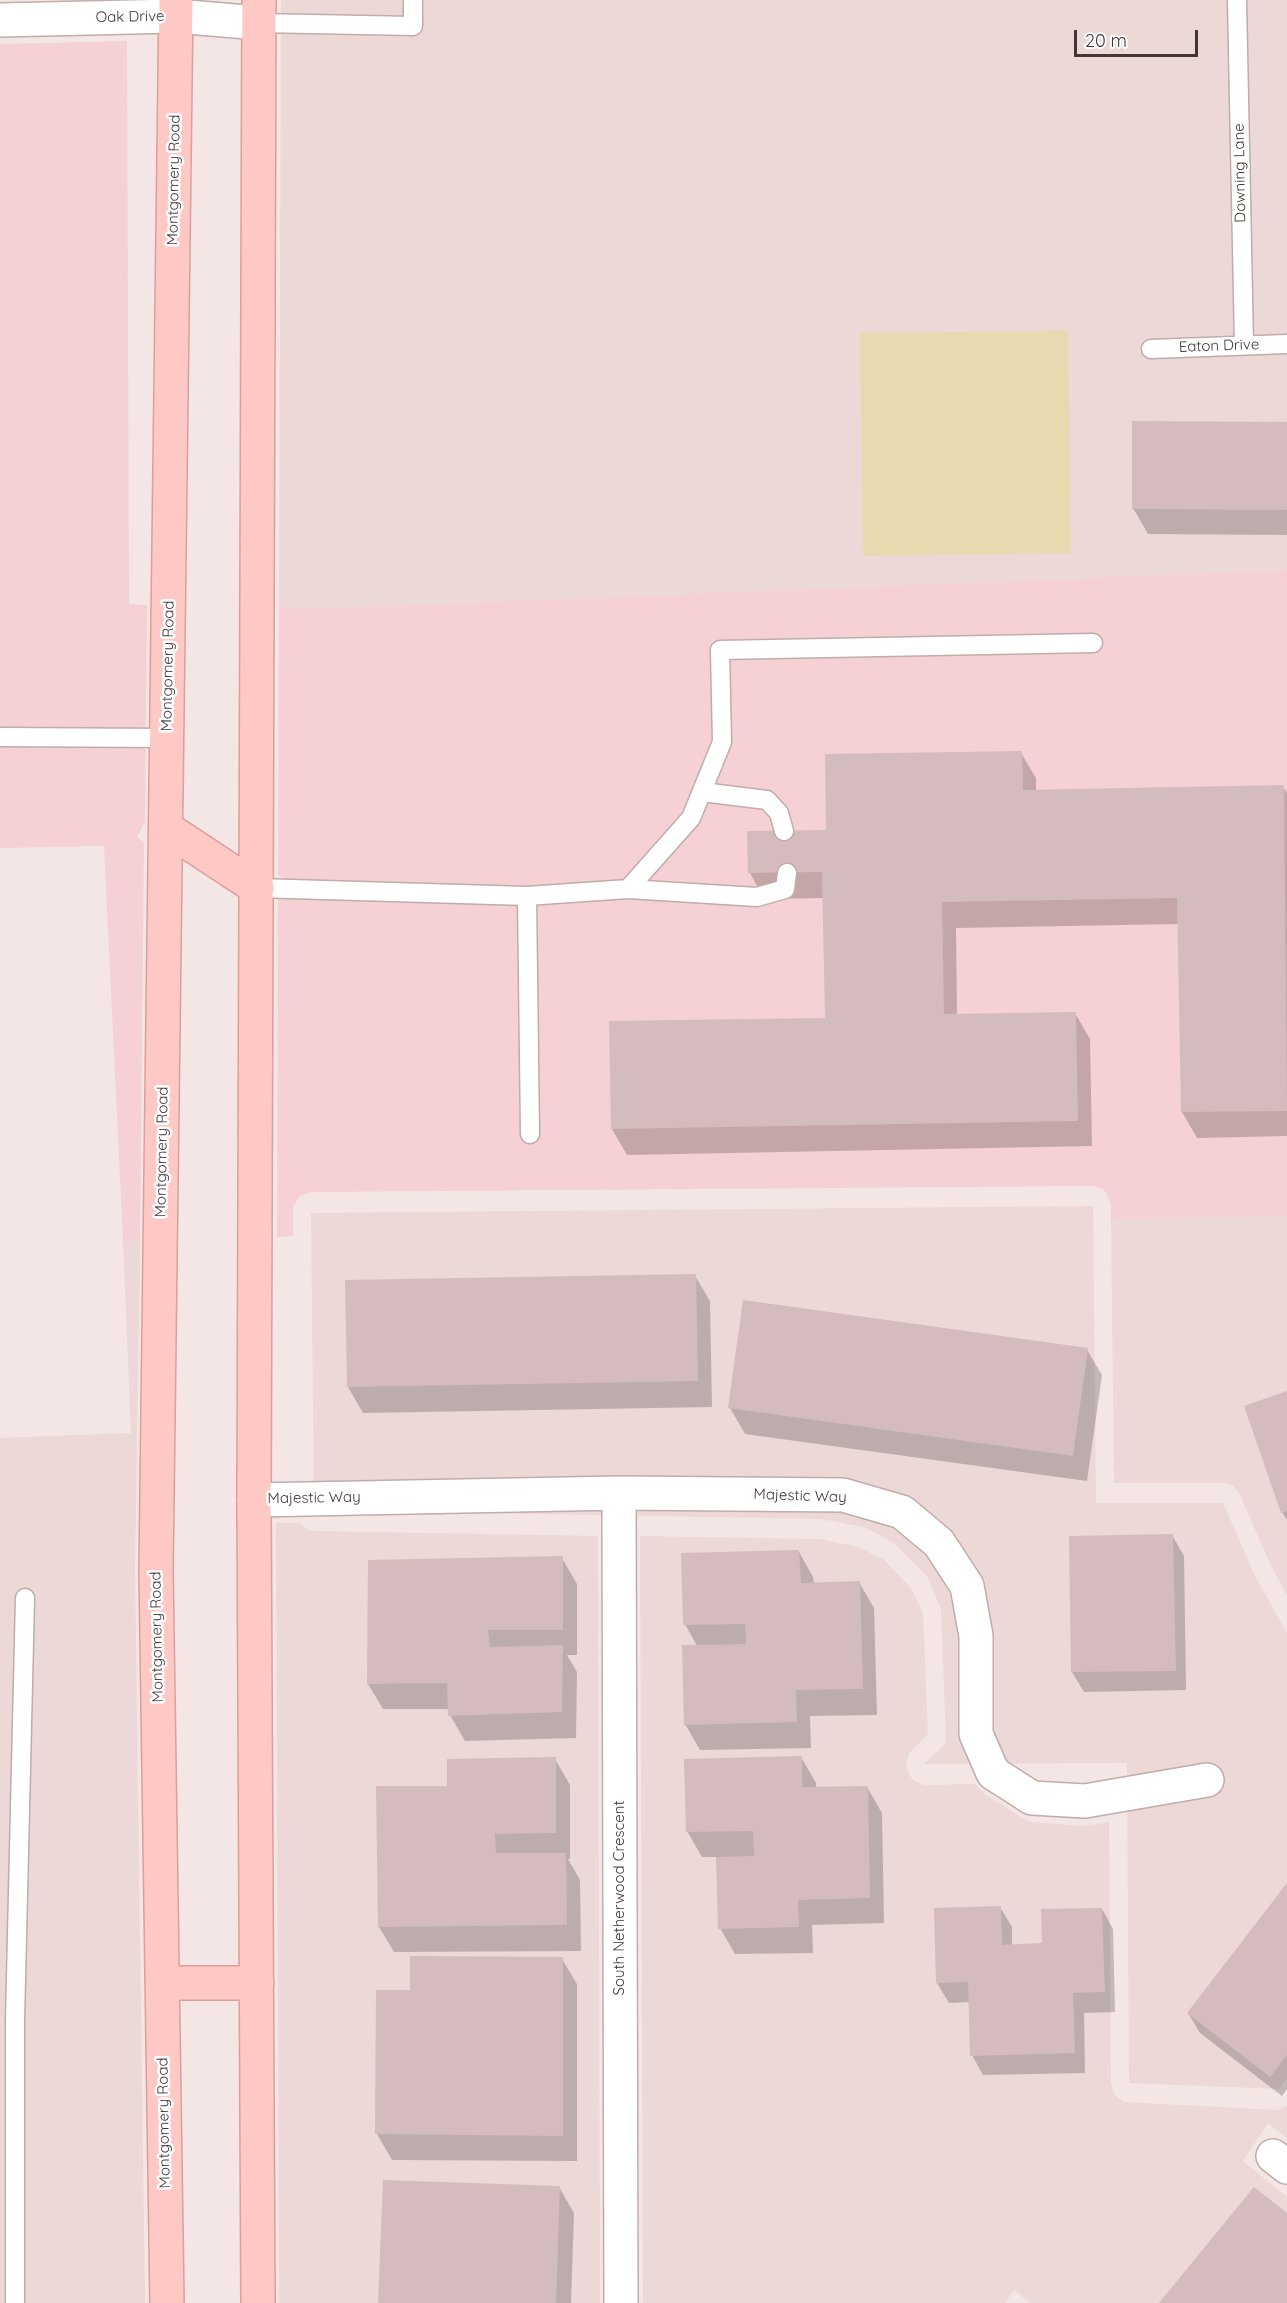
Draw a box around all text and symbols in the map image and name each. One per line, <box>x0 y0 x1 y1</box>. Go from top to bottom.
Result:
street label: Oak Drive <box>95 7 165 27</box>
scale bar <box>1077 18 1202 56</box>
text: 20 m <box>1085 29 1127 52</box>
street label: Montgomery Road <box>164 114 184 246</box>
street label: Downing Lane <box>1230 123 1250 223</box>
street label: Eaton Drive <box>1178 336 1260 356</box>
street label: Montgomery Road <box>158 600 178 732</box>
street label: Montgomery Road <box>152 1086 172 1218</box>
street label: Majestic Way <box>753 1485 847 1507</box>
street label: Majestic Way <box>267 1488 361 1508</box>
street label: Montgomery Road <box>147 1571 167 1703</box>
street label: South Netherwood Crescent <box>610 1800 628 1996</box>
street label: Montgomery Road <box>154 2057 174 2189</box>

